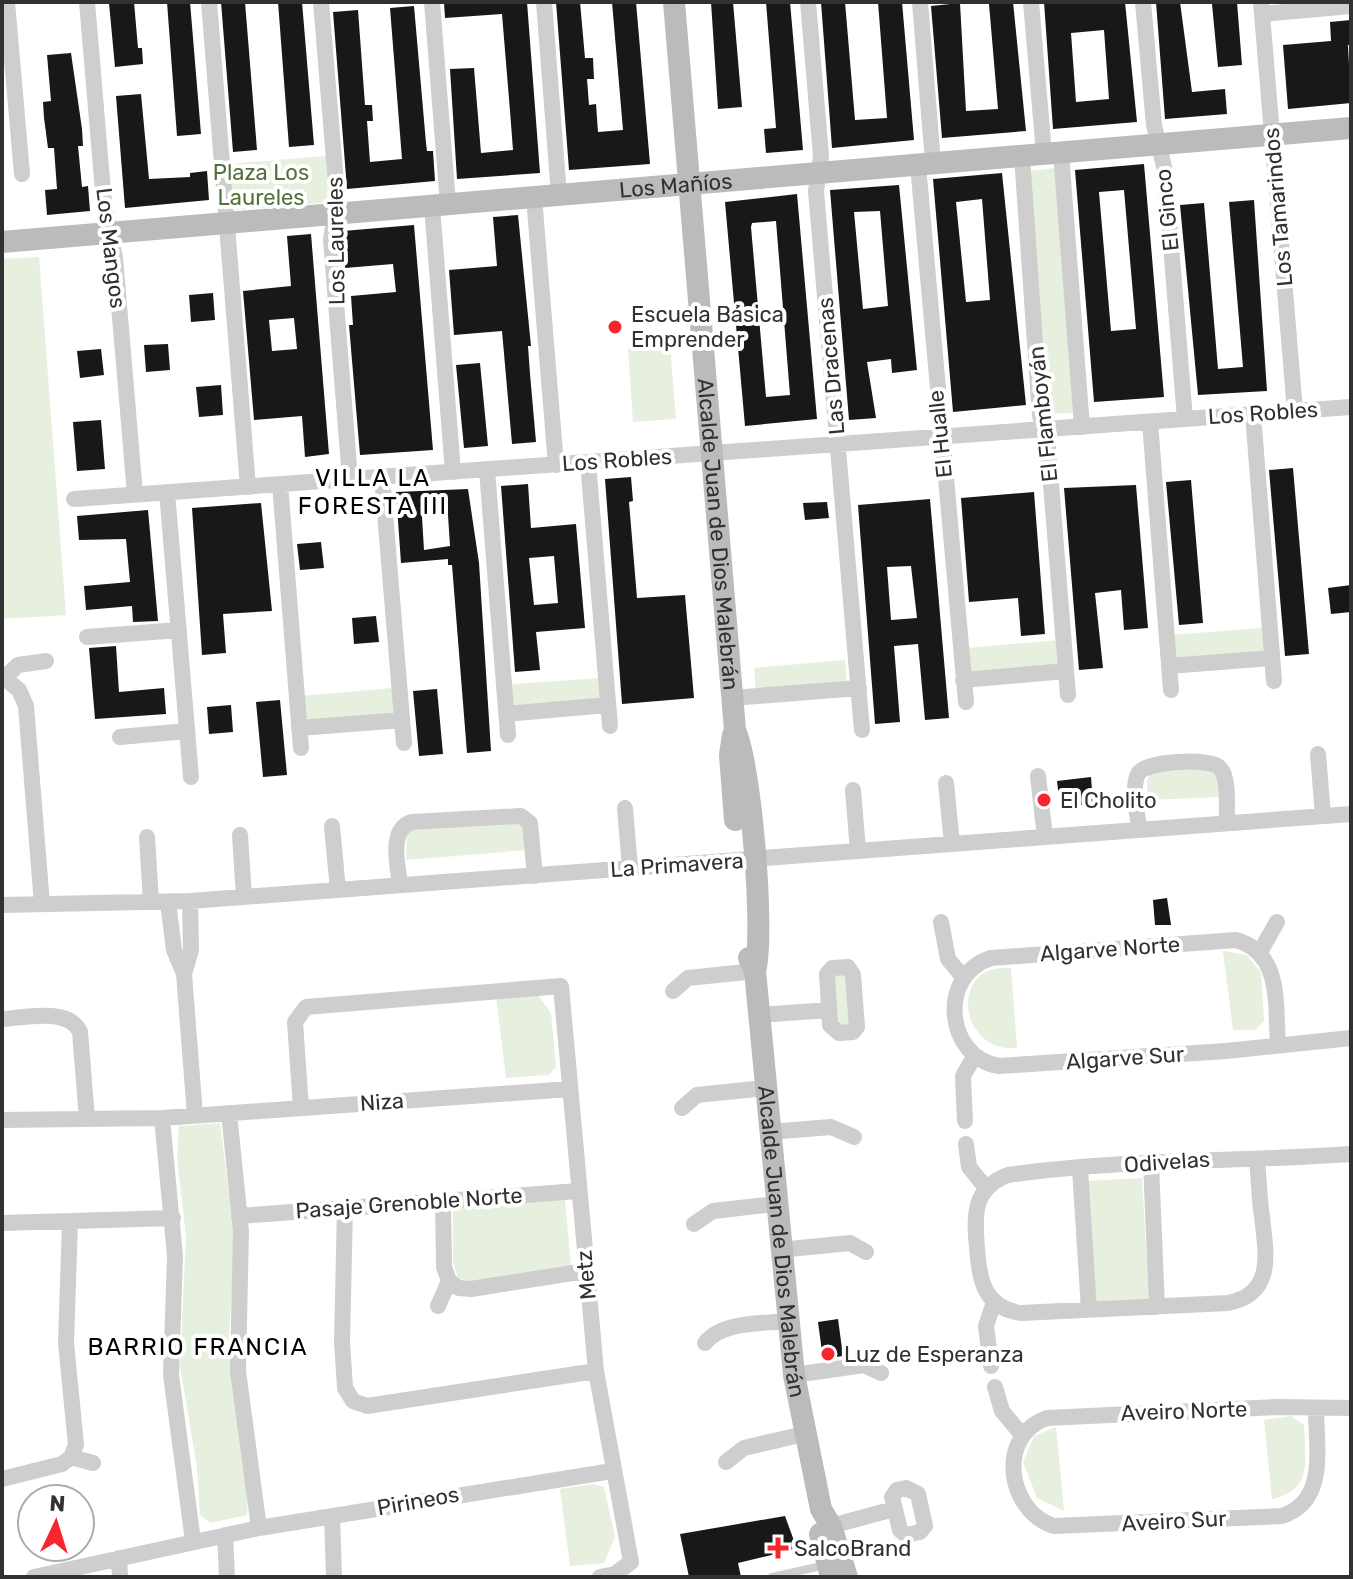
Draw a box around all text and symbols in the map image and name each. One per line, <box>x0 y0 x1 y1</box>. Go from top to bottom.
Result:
street label: Los Tamarindos <box>1258 126 1298 288</box>
park label: Plaza Los Laureles <box>213 159 309 211</box>
street label: Los Mañíos <box>618 167 733 203</box>
street label: El Ginco <box>1149 168 1185 252</box>
street label: Los Laureles <box>321 177 351 305</box>
street label: Los Mangos <box>90 186 132 310</box>
street label: Las Dracenas <box>812 296 850 436</box>
place label: Escuela Básica Emprender <box>631 301 784 353</box>
marker: Escuela Básica Emprender <box>606 318 624 336</box>
street label: El Flamboyán <box>1022 345 1064 483</box>
street label: Alcalde Juan de Dios Malebrán <box>692 377 745 691</box>
street label: El Hualle <box>922 389 958 479</box>
street label: Los Robles <box>1207 396 1319 430</box>
street label: Los Robles <box>561 443 673 477</box>
district label: VILLA LA FORESTA III <box>298 464 448 520</box>
place label: El Cholito <box>1060 787 1157 814</box>
marker: El Cholito <box>1035 791 1053 809</box>
street label: La Primavera <box>609 847 745 883</box>
street label: Algarve Norte <box>1039 931 1181 967</box>
street label: Algarve Sur <box>1065 1040 1186 1076</box>
street label: Alcalde Juan de Dios Malebrán <box>753 1084 812 1400</box>
street label: Niza <box>359 1087 405 1117</box>
street label: Odivelas <box>1123 1146 1211 1178</box>
street label: Pasaje Grenoble Norte <box>294 1182 524 1224</box>
street label: Metz <box>570 1249 602 1301</box>
district label: BARRIO FRANCIA <box>87 1333 309 1361</box>
place label: Luz de Esperanza <box>844 1341 1024 1368</box>
marker: Luz de Esperanza <box>819 1345 837 1363</box>
street label: Aveiro Norte <box>1120 1395 1248 1427</box>
street label: Pirineos <box>375 1481 461 1521</box>
north arrow <box>16 1483 96 1563</box>
text: N <box>49 1490 66 1518</box>
street label: Aveiro Sur <box>1121 1505 1228 1537</box>
place label: SalcoBrand <box>794 1535 911 1562</box>
marker: SalcoBrand <box>769 1539 787 1557</box>

